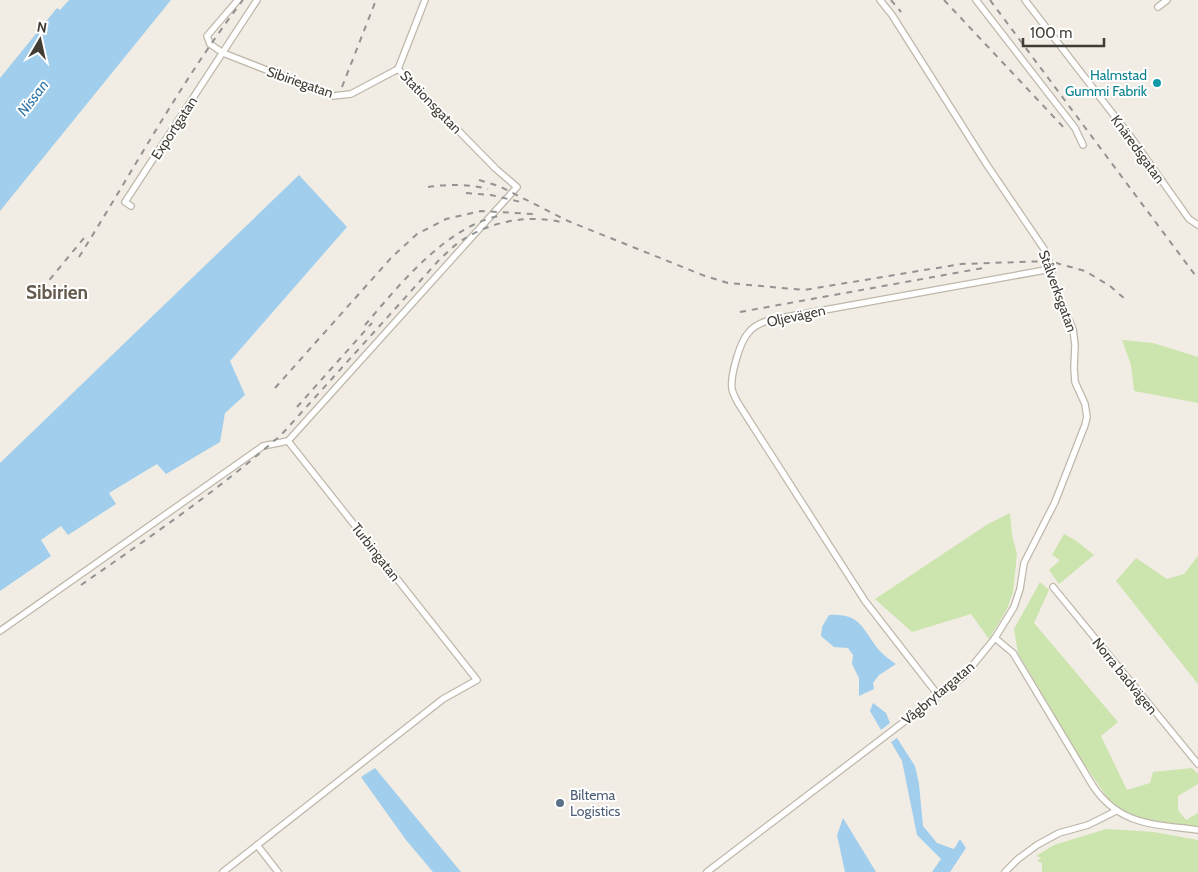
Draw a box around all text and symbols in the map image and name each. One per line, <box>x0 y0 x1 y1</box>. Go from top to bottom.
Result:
north arrow <box>15 15 65 65</box>
scale bar <box>1023 15 1104 47</box>
text: N <box>36 17 48 37</box>
text: 100 m <box>1030 24 1072 42</box>
street label: Sibiriegatan <box>264 62 336 102</box>
place label: Halmstad Gummi Fabrik <box>1065 66 1148 100</box>
street label: Stationsgatan <box>396 67 466 138</box>
water label: Nissan <box>14 76 52 120</box>
marker: Halmstad Gummi Fabrik <box>1151 77 1163 89</box>
street label: Exportgatan <box>147 93 201 163</box>
street label: Knäredsgatan <box>1107 111 1169 187</box>
street label: Stålverksgatan <box>1035 248 1081 335</box>
district label: Sibirien <box>26 281 88 304</box>
street label: Oljevägen <box>765 301 827 331</box>
street label: Turbingatan <box>348 519 405 585</box>
street label: Norra badvägen <box>1089 634 1162 718</box>
street label: Vågbrytargatan <box>898 657 978 729</box>
place label: Biltema Logistics <box>570 786 621 820</box>
marker: Biltema Logistics <box>554 797 566 809</box>

